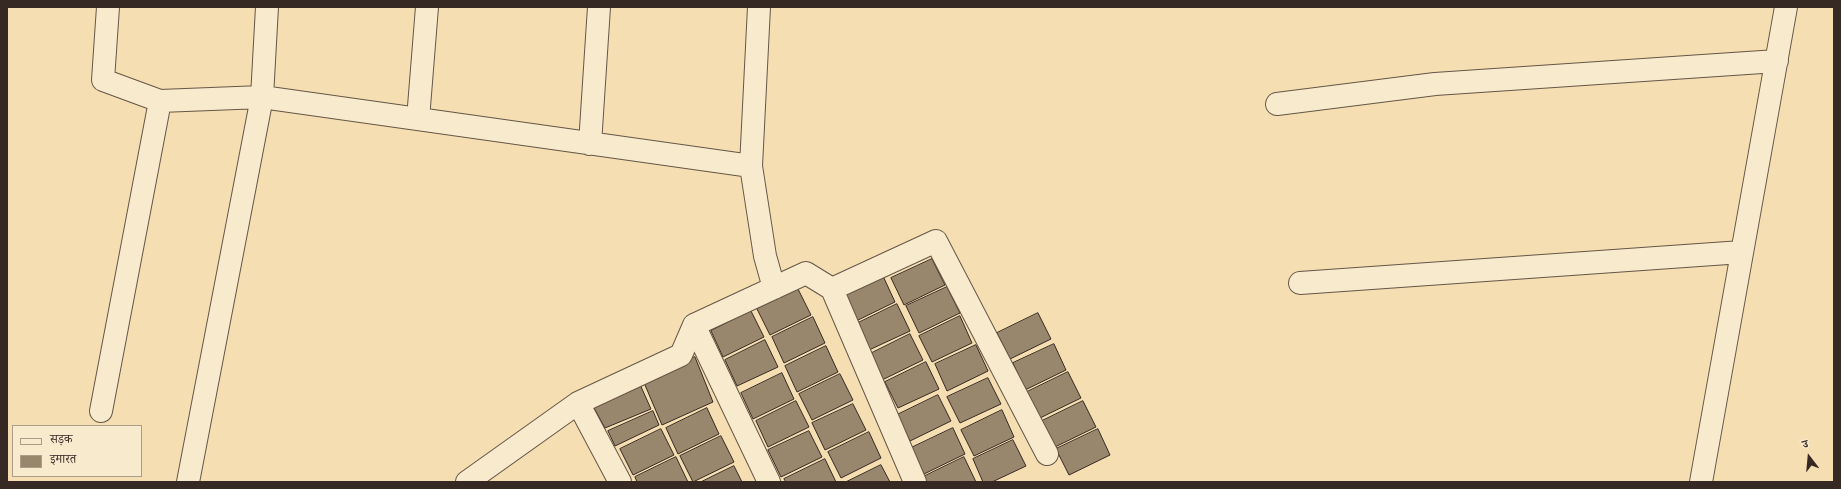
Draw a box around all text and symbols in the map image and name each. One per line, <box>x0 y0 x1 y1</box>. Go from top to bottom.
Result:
legend <box>12 425 142 477</box>
text: सड़क <box>50 432 73 448</box>
north arrow <box>1789 437 1829 477</box>
text: उ <box>1801 437 1810 453</box>
text: इमारत <box>50 452 76 468</box>

